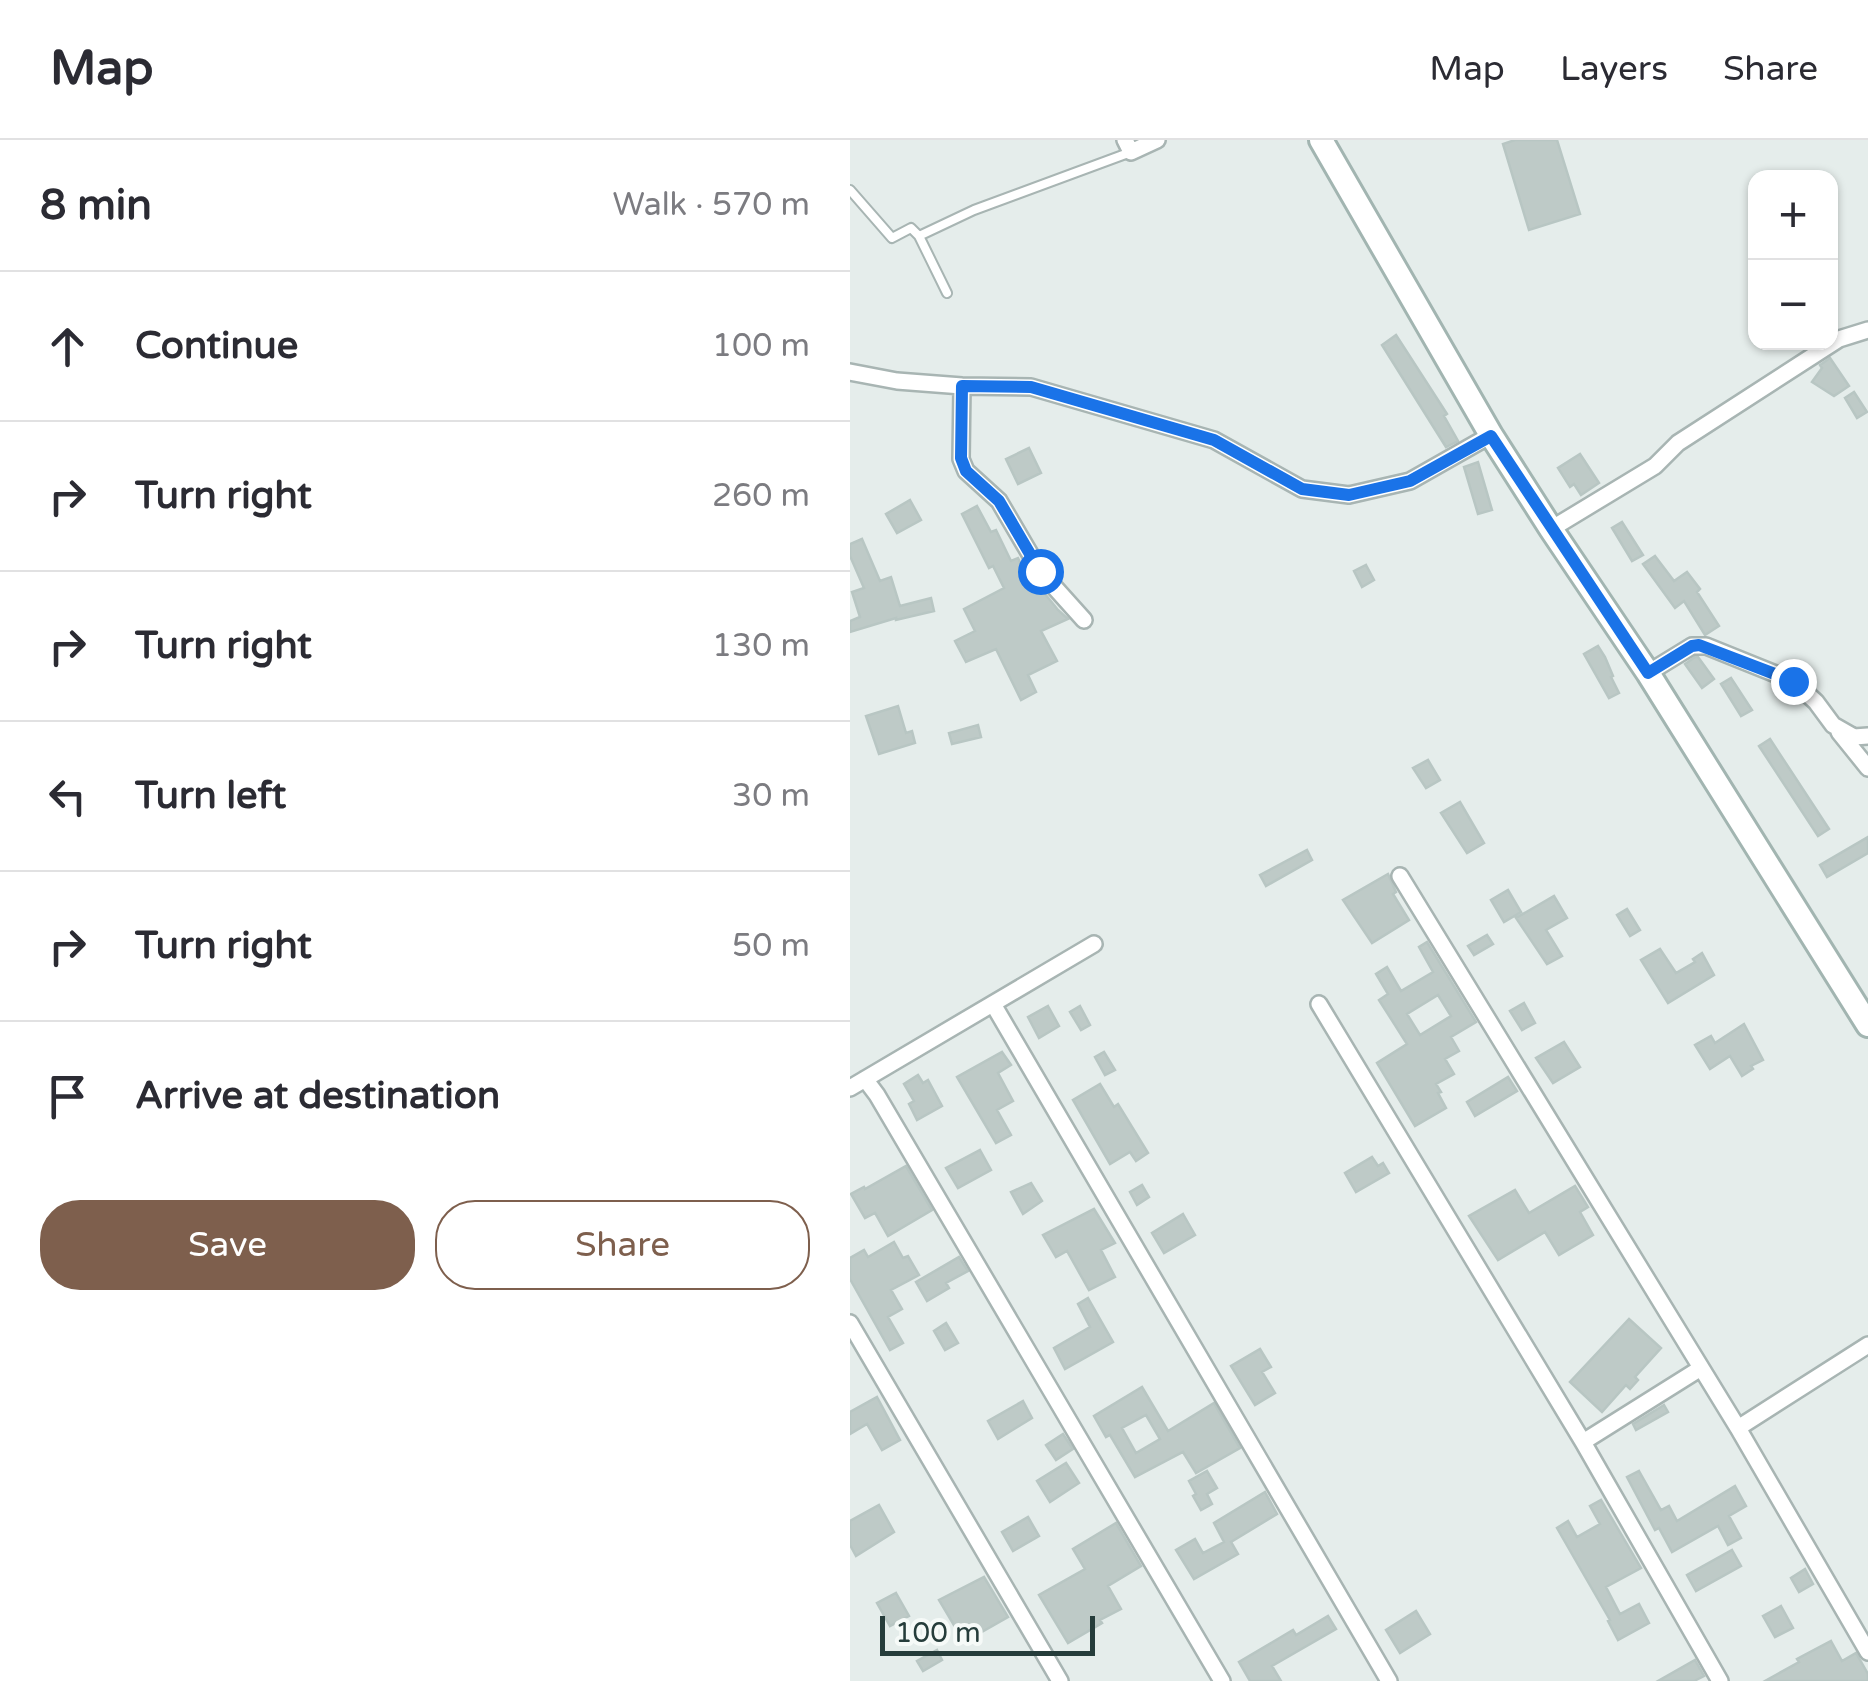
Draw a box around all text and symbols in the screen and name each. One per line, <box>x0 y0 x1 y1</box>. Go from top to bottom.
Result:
text: Map <box>50 40 154 98</box>
text: Map <box>1429 48 1505 90</box>
text: Layers <box>1560 48 1668 90</box>
text: Share <box>1723 48 1818 90</box>
map controls <box>1748 170 1838 350</box>
button: + <box>1748 170 1838 260</box>
text: 8 min <box>40 180 152 231</box>
text: Walk · 570 m <box>613 186 810 224</box>
button: − <box>1748 260 1838 350</box>
icon: ahead <box>40 319 95 374</box>
text: Continue <box>135 323 298 369</box>
text: 100 m <box>712 327 810 365</box>
icon: right <box>40 469 95 524</box>
text: Turn right <box>135 473 312 519</box>
text: 260 m <box>712 477 810 515</box>
route start <box>1018 549 1064 595</box>
icon: right <box>40 619 95 674</box>
text: Turn right <box>135 623 312 669</box>
text: 130 m <box>712 627 810 665</box>
route end <box>1771 659 1817 705</box>
icon: left <box>40 769 95 824</box>
text: Turn left <box>135 773 286 819</box>
text: 30 m <box>732 777 810 815</box>
icon: right <box>40 919 95 974</box>
text: Turn right <box>135 923 312 969</box>
text: 50 m <box>732 927 810 965</box>
icon: arrive <box>40 1069 95 1124</box>
text: Arrive at destination <box>135 1073 500 1119</box>
button: Save <box>40 1200 415 1290</box>
button: Share <box>435 1200 810 1290</box>
scale bar <box>880 1611 1095 1656</box>
text: 100 m <box>895 1616 981 1650</box>

